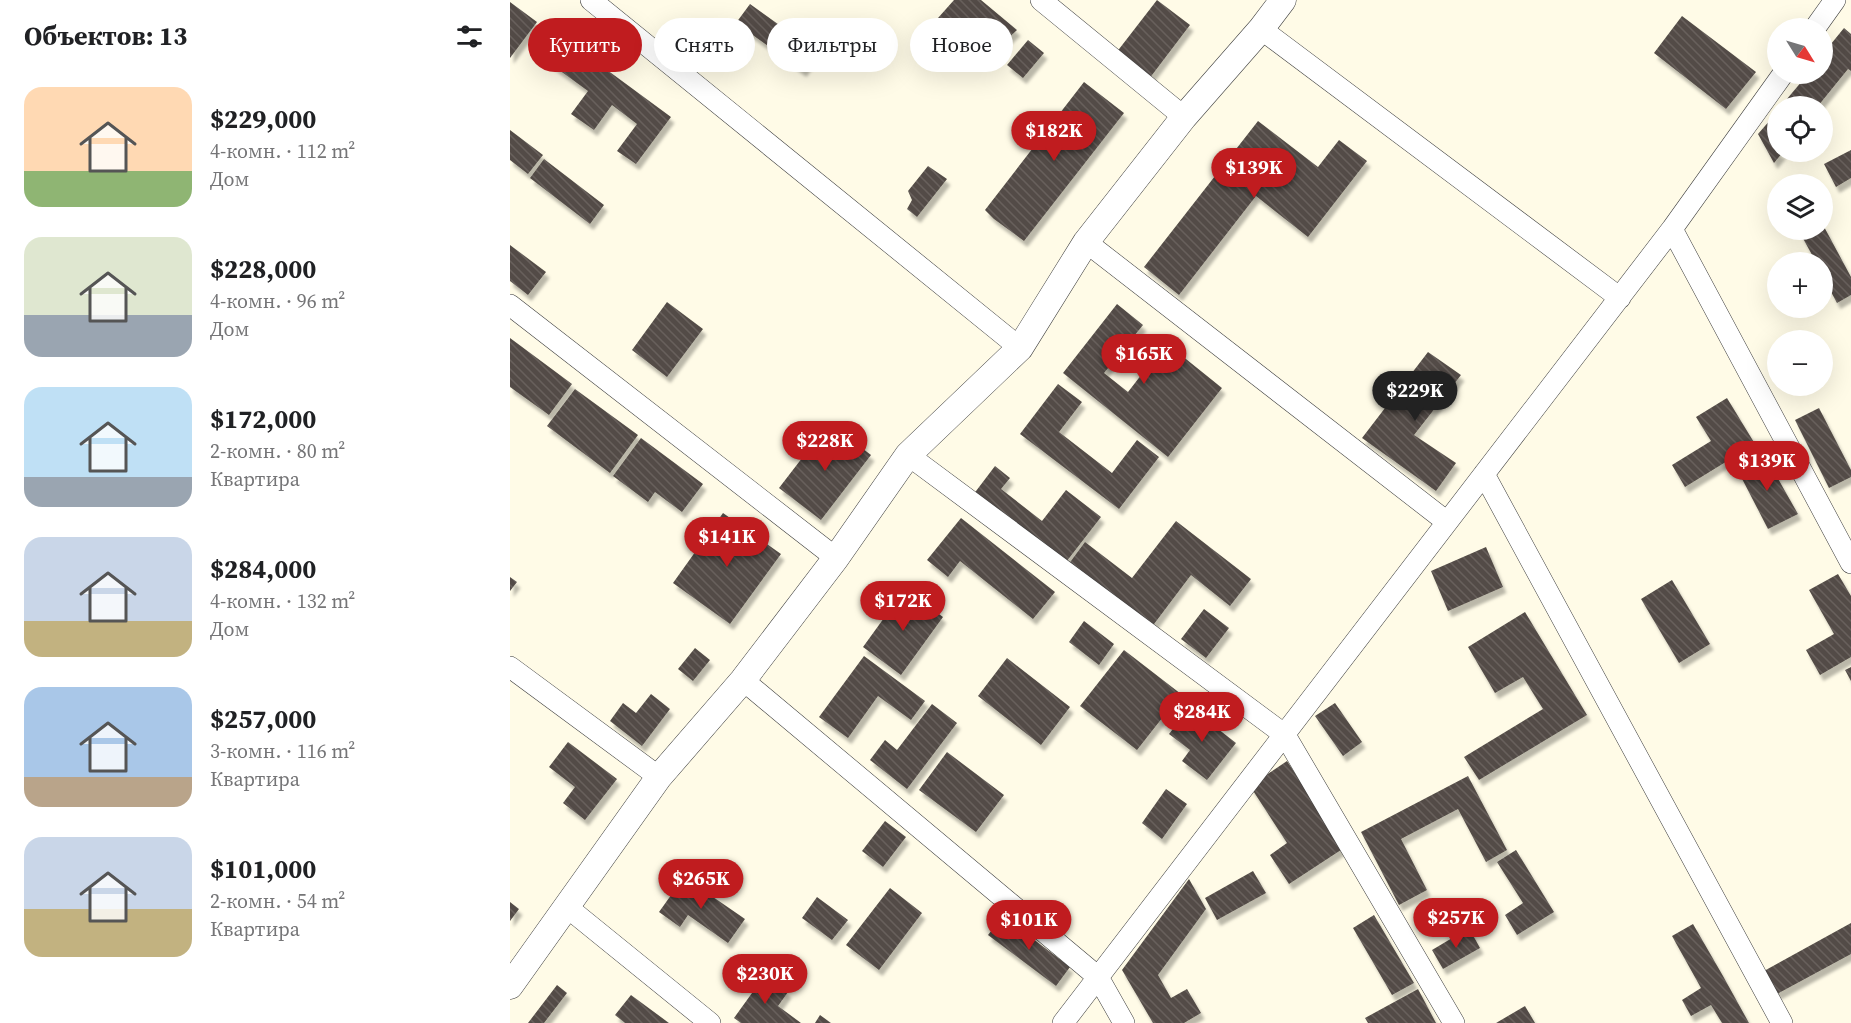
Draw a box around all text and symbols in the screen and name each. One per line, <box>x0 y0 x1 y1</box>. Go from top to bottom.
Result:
text: Объектов: 13 <box>24 18 187 54</box>
chip: Купить <box>528 18 642 72</box>
chip: Снять <box>654 18 755 72</box>
chip: Фильтры <box>767 18 898 72</box>
chip: Новое <box>910 18 1013 72</box>
north arrow <box>1767 18 1833 84</box>
map controls <box>1767 18 1833 396</box>
icon: filters <box>453 20 486 53</box>
button: locate <box>1767 96 1833 162</box>
text: $229,000 <box>210 101 316 137</box>
icon: home <box>72 111 144 183</box>
pin: $182K <box>1012 111 1096 162</box>
text: $182K <box>1025 116 1083 144</box>
text: 4-комн. · 112 m² <box>210 137 355 165</box>
pin: $139K <box>1212 148 1296 199</box>
text: $139K <box>1225 153 1283 181</box>
text: Дом <box>210 165 249 193</box>
button: layers <box>1767 174 1833 240</box>
text: $228,000 <box>210 251 316 287</box>
button: + <box>1767 252 1833 318</box>
icon: home <box>72 261 144 333</box>
text: 4-комн. · 96 m² <box>210 287 345 315</box>
text: Дом <box>210 315 249 343</box>
button: − <box>1767 330 1833 396</box>
pin: $165K <box>1102 334 1186 385</box>
text: $165K <box>1115 339 1173 367</box>
pin: $229K <box>1373 371 1457 422</box>
text: $229K <box>1386 376 1444 404</box>
text: $172,000 <box>210 401 316 437</box>
icon: home <box>72 411 144 483</box>
pin: $228K <box>783 421 867 472</box>
text: $228K <box>796 426 854 454</box>
text: 2-комн. · 80 m² <box>210 437 345 465</box>
pin: $139K <box>1725 441 1809 492</box>
text: $139K <box>1738 446 1796 474</box>
text: Квартира <box>210 465 300 493</box>
pin: $141K <box>685 517 769 568</box>
text: $141K <box>698 522 756 550</box>
text: $284,000 <box>210 551 316 587</box>
icon: home <box>72 561 144 633</box>
pin: $172K <box>861 581 945 632</box>
text: $172K <box>874 586 932 614</box>
text: 4-комн. · 132 m² <box>210 587 355 615</box>
text: Дом <box>210 615 249 643</box>
pin: $284K <box>1160 692 1244 743</box>
text: $284K <box>1173 697 1231 725</box>
text: $257,000 <box>210 701 316 737</box>
icon: home <box>72 711 144 783</box>
text: 3-комн. · 116 m² <box>210 737 355 765</box>
text: Квартира <box>210 765 300 793</box>
text: $101,000 <box>210 851 316 887</box>
pin: $265K <box>659 859 743 910</box>
icon: home <box>72 861 144 933</box>
text: $265K <box>672 864 730 892</box>
text: 2-комн. · 54 m² <box>210 887 345 915</box>
pin: $257K <box>1414 898 1498 949</box>
pin: $101K <box>987 900 1071 951</box>
text: $257K <box>1427 903 1485 931</box>
text: $101K <box>1000 905 1058 933</box>
text: Квартира <box>210 915 300 943</box>
pin: $230K <box>723 954 807 1005</box>
text: $230K <box>736 959 794 987</box>

